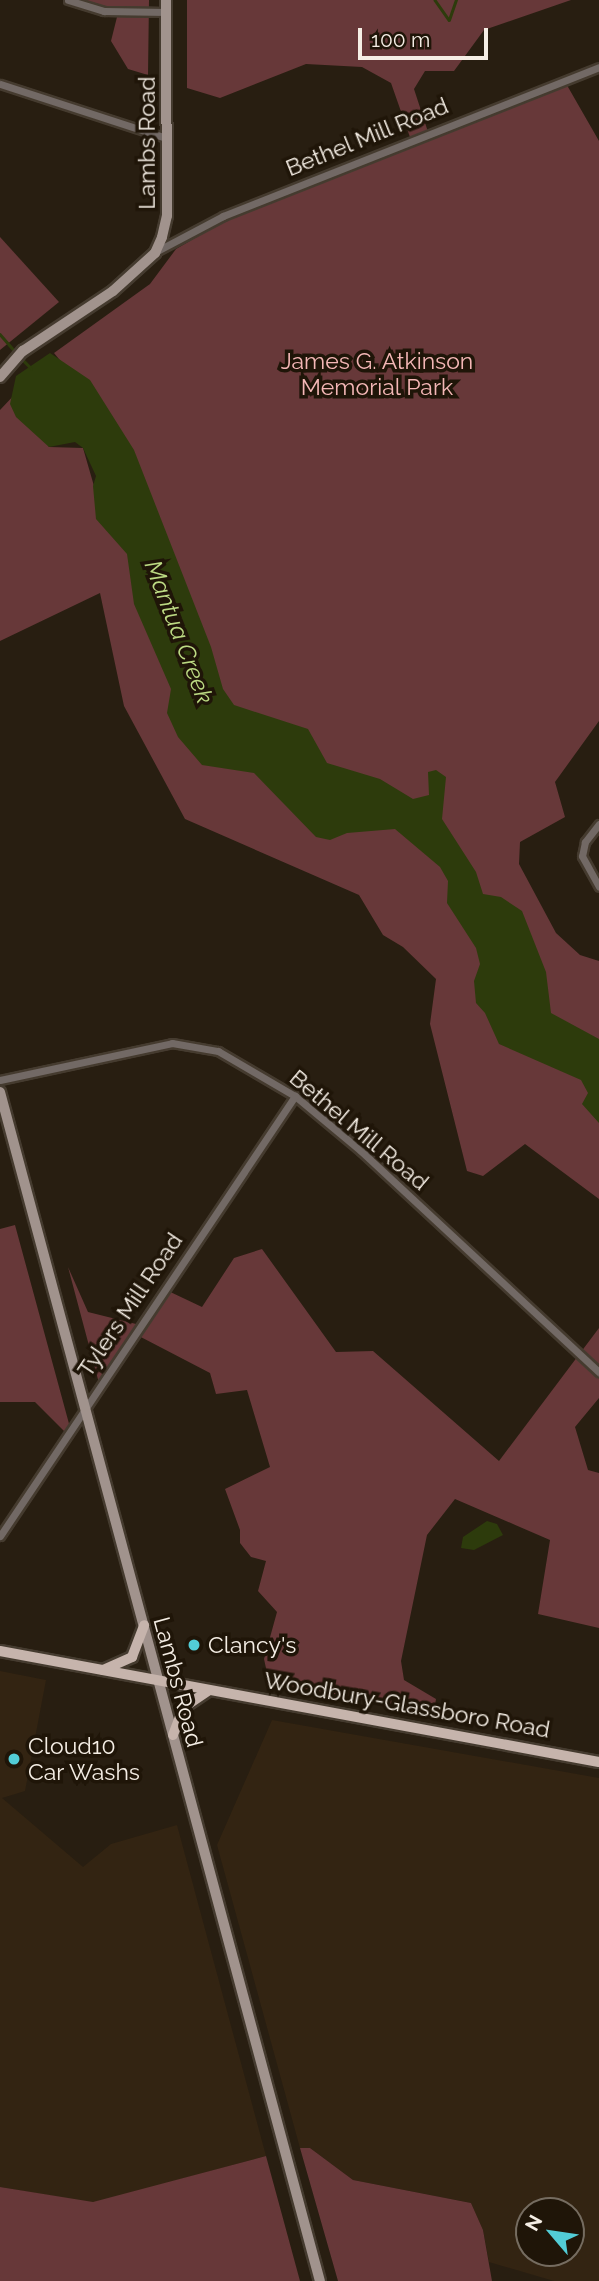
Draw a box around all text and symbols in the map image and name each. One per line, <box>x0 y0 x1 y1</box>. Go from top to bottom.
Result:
scale bar <box>361 14 490 58</box>
text: 100 m <box>371 27 430 52</box>
street label: Lambs Road <box>133 76 161 210</box>
street label: Bethel Mill Road <box>281 92 453 182</box>
park label: James G. Atkinson Memorial Park <box>280 347 474 401</box>
water label: Mantua Creek <box>138 556 220 708</box>
street label: Bethel Mill Road <box>283 1063 435 1197</box>
street label: Tylers Mill Road <box>72 1228 188 1382</box>
street label: Lambs Road <box>147 1614 209 1750</box>
place label: Clancy's <box>208 1631 296 1659</box>
marker: Clancy's <box>186 1637 202 1653</box>
street label: Woodbury-Glassboro Road <box>262 1666 552 1744</box>
place label: Cloud10 Car Washs <box>28 1732 141 1786</box>
marker: Cloud10 Car Washs <box>6 1751 22 1767</box>
north arrow <box>515 2197 585 2267</box>
text: N <box>520 2211 547 2234</box>

